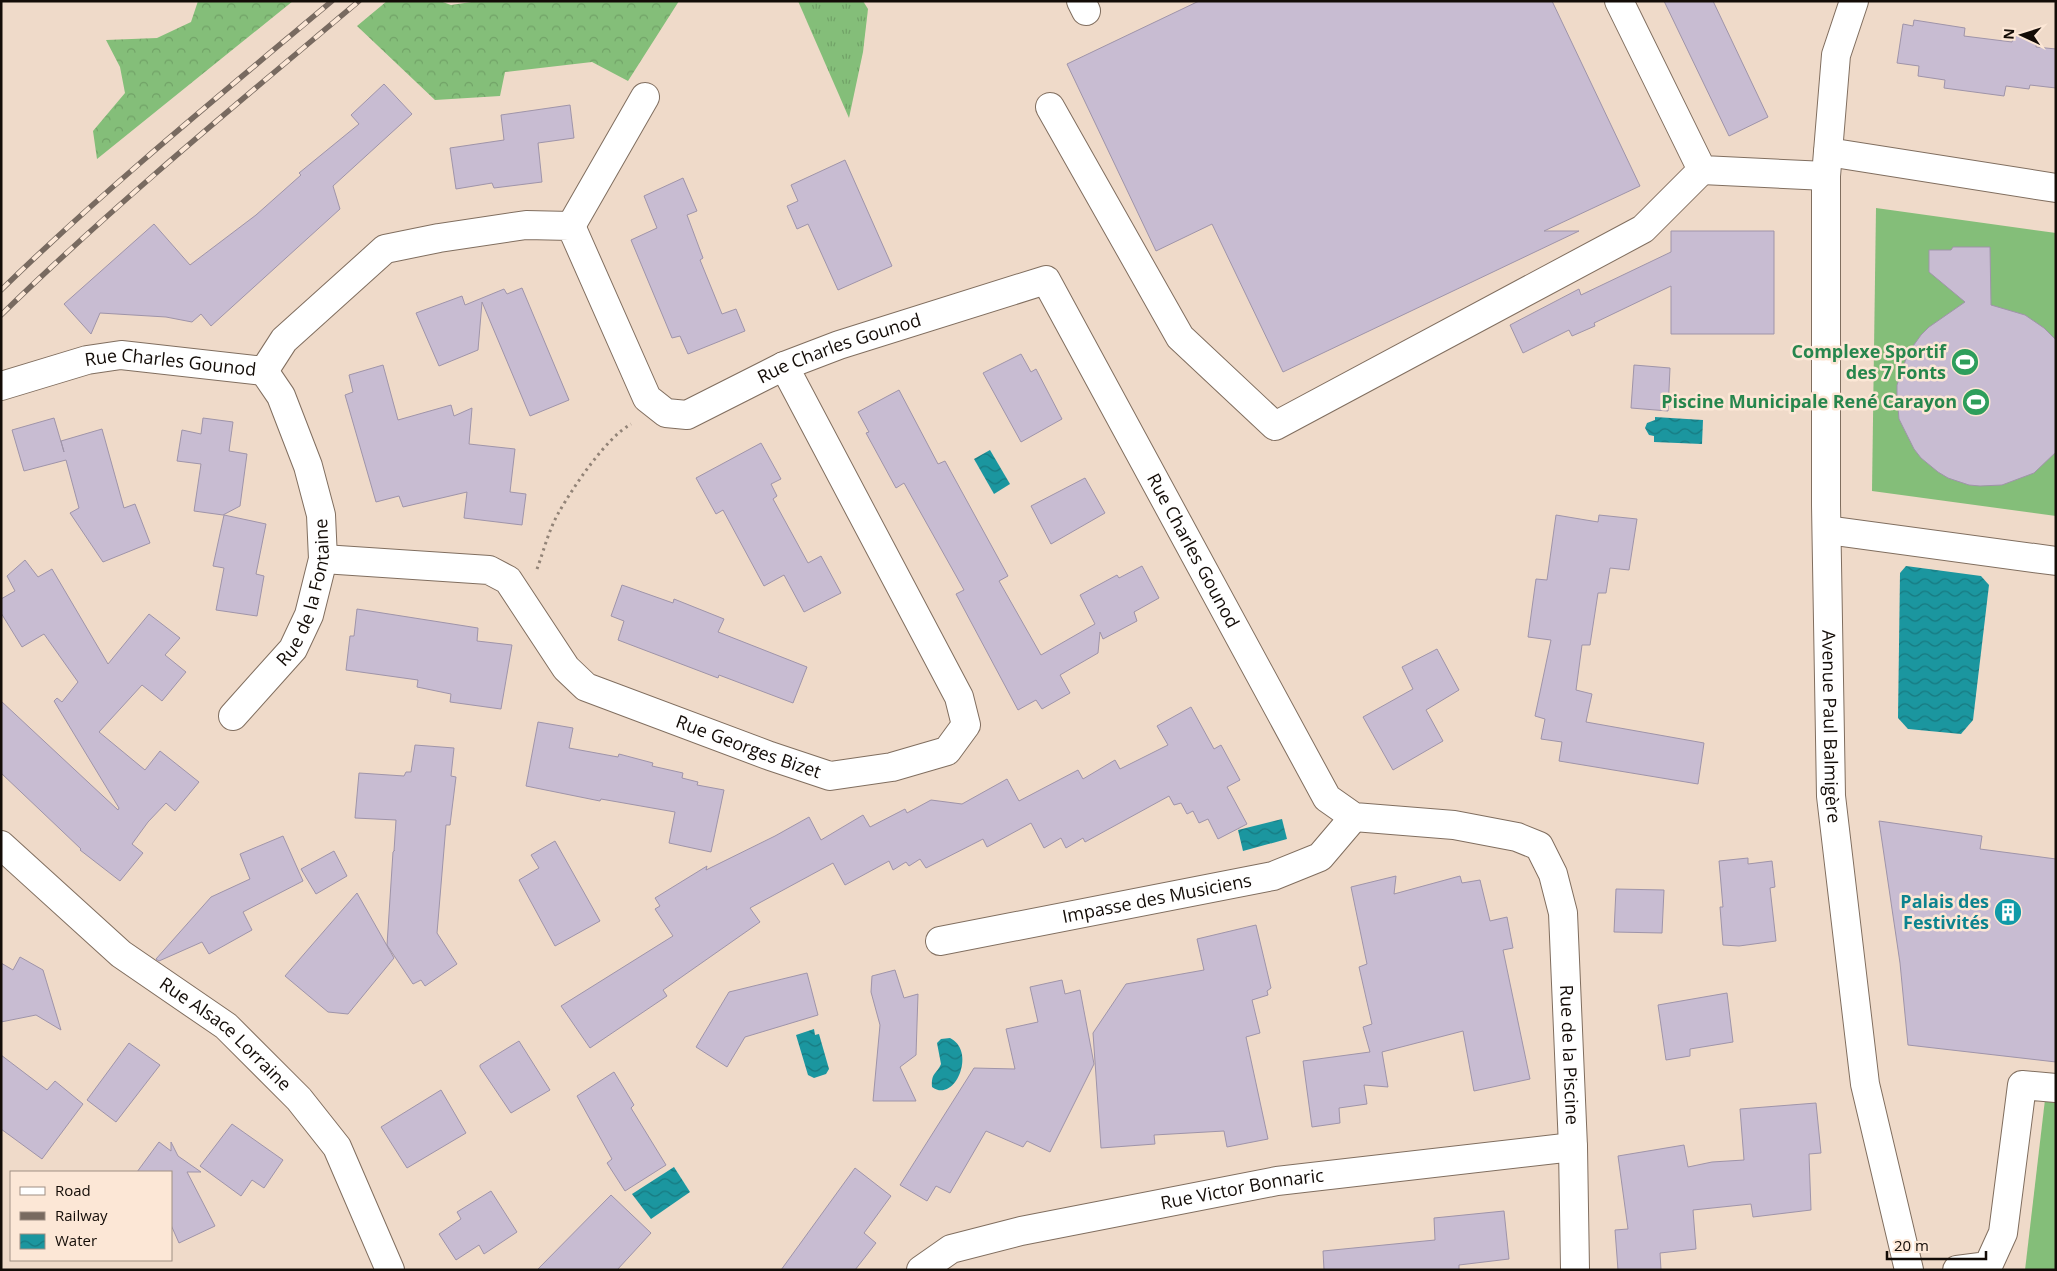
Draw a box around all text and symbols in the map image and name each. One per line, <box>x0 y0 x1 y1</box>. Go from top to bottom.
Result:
north arrow <box>1997 10 2047 60</box>
text: N <box>1999 28 2018 40</box>
street label: Rue Charles Gounod <box>753 307 924 389</box>
place label: Complexe Sportif des 7 Fonts <box>1792 339 1947 384</box>
street label: Rue Charles Gounod <box>83 342 258 381</box>
sports icon: Complexe Sportif des 7 Fonts <box>1950 347 1980 377</box>
sports icon: Piscine Municipale René Carayon <box>1961 387 1991 417</box>
place label: Piscine Municipale René Carayon <box>1661 389 1957 413</box>
street label: Rue Charles Gounod <box>1142 469 1245 632</box>
street label: Rue de la Fontaine <box>270 518 334 671</box>
street label: Avenue Paul Balmigère <box>1817 630 1847 824</box>
street label: Rue Georges Bizet <box>673 709 824 783</box>
street label: Impasse des Musiciens <box>1060 867 1253 928</box>
place label: Palais des Festivités <box>1900 889 1989 934</box>
building icon: Palais des Festivités <box>1993 897 2023 927</box>
street label: Rue Alsace Lorraine <box>155 971 297 1096</box>
street label: Rue de la Piscine <box>1555 984 1585 1125</box>
street label: Rue Victor Bonnaric <box>1158 1163 1325 1214</box>
legend <box>10 1171 172 1261</box>
text: Road <box>55 1180 91 1200</box>
text: Railway <box>55 1205 108 1225</box>
scale bar <box>1887 1228 1986 1260</box>
text: Water <box>55 1230 97 1250</box>
text: 20 m <box>1894 1235 1929 1255</box>

